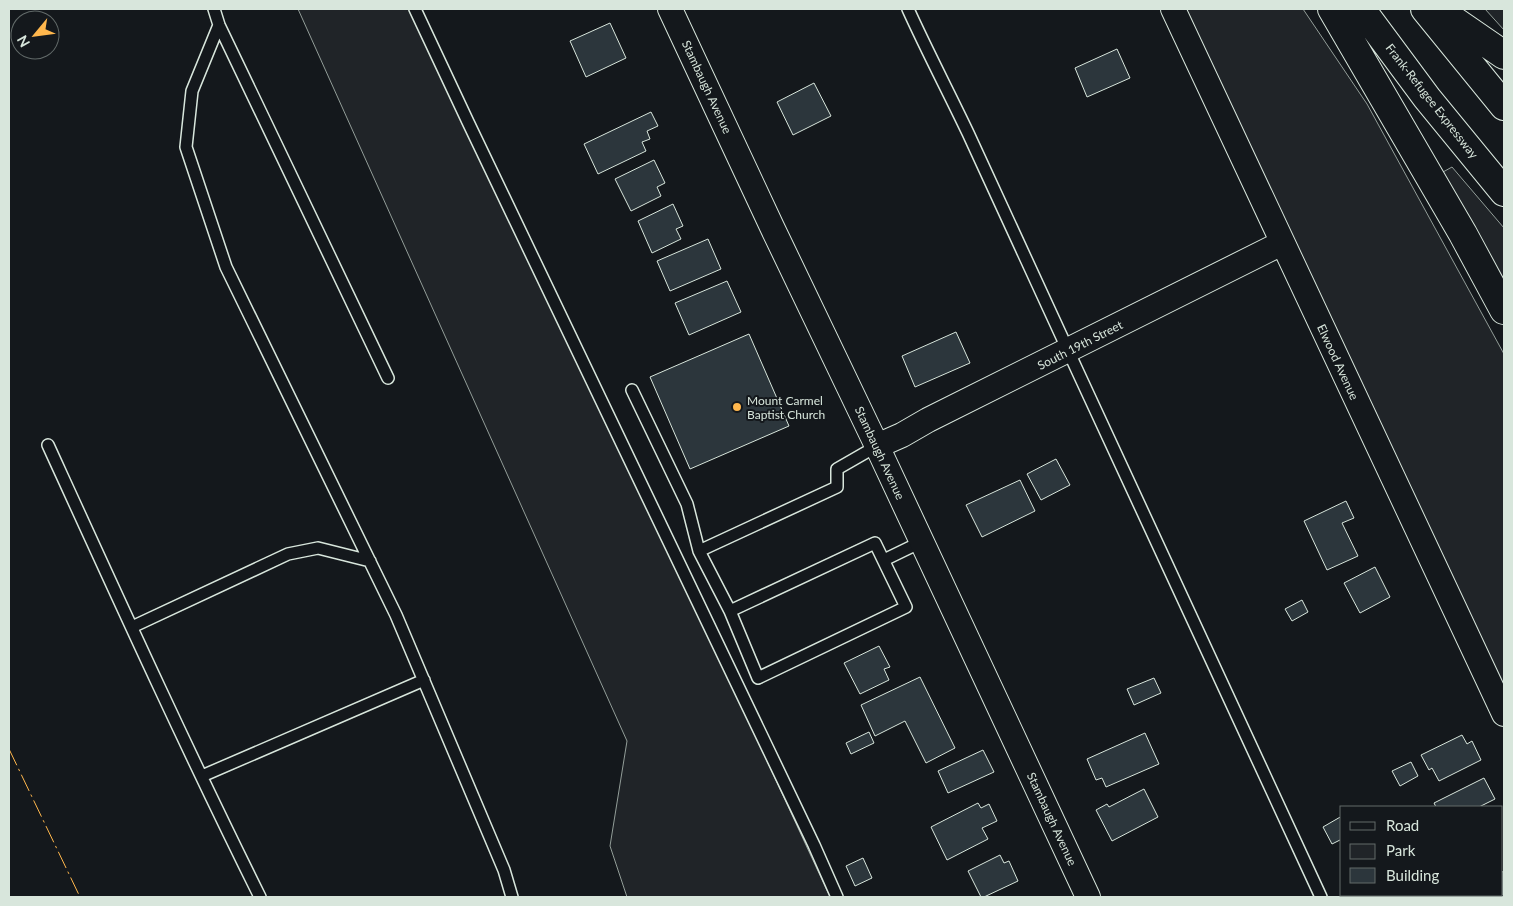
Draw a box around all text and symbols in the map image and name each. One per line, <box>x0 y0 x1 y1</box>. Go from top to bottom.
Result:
north arrow <box>10 10 60 60</box>
text: N <box>13 33 33 50</box>
street label: Stambaugh Avenue <box>679 38 735 136</box>
street label: Frank-Refugee Expressway <box>1383 41 1482 162</box>
street label: South 19th Street <box>1035 317 1126 373</box>
street label: Elwood Avenue <box>1314 322 1362 402</box>
place label: Mount Carmel Baptist Church <box>747 393 825 422</box>
marker: Mount Carmel Baptist Church <box>731 401 743 413</box>
street label: Stambaugh Avenue <box>852 404 908 502</box>
street label: Stambaugh Avenue <box>1024 770 1080 868</box>
legend <box>1340 806 1503 896</box>
text: Road <box>1386 816 1419 834</box>
text: Park <box>1386 841 1416 859</box>
text: Building <box>1386 866 1439 884</box>

